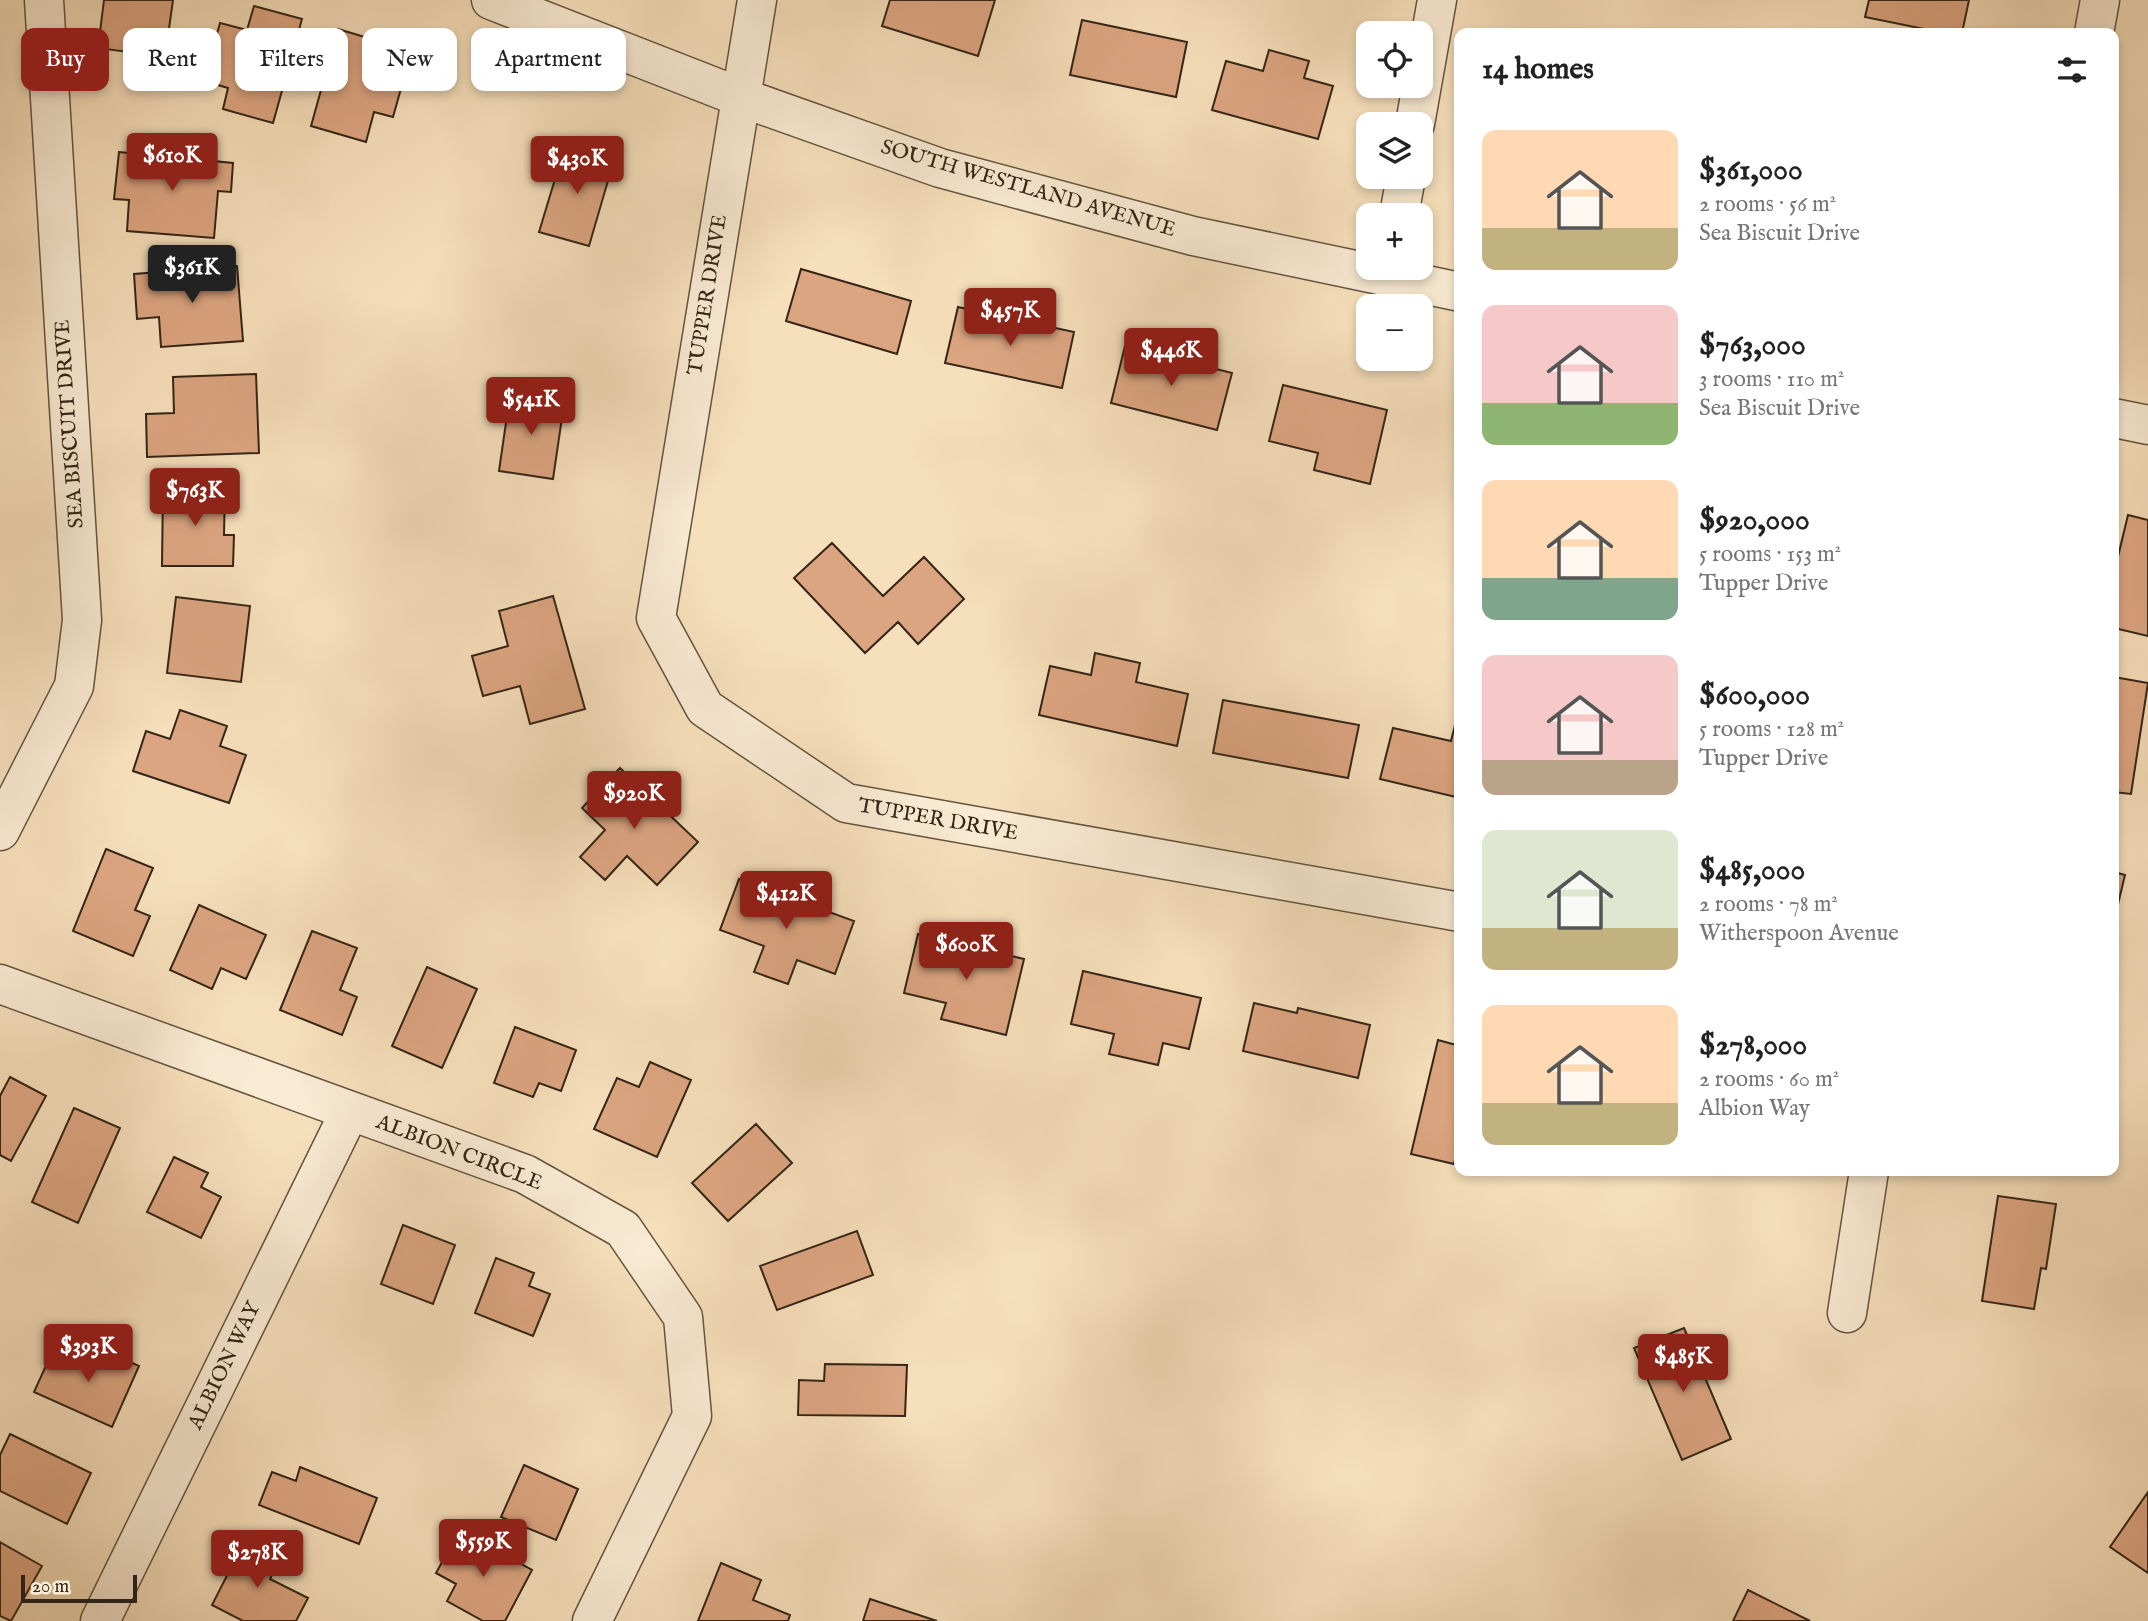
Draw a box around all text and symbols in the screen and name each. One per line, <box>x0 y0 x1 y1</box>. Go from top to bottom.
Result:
map controls <box>1356 21 1433 371</box>
button: locate <box>1356 21 1433 98</box>
chip: Buy <box>21 28 109 91</box>
chip: Rent <box>123 28 221 91</box>
chip: Filters <box>235 28 348 91</box>
chip: New <box>362 28 457 91</box>
chip: Apartment <box>471 28 626 91</box>
text: 14 homes <box>1482 51 1594 89</box>
icon: filters <box>2053 51 2091 89</box>
button: layers <box>1356 112 1433 189</box>
pin: $610K <box>123 134 221 193</box>
street label: SOUTH WESTLAND AVENUE <box>878 134 1178 244</box>
pin: $430K <box>528 136 626 196</box>
text: $610K <box>143 141 201 170</box>
text: $430K <box>547 144 607 173</box>
text: $361,000 <box>1699 152 1803 190</box>
icon: home <box>1538 158 1622 242</box>
text: 2 rooms · 56 m² <box>1699 190 1836 219</box>
button: + <box>1356 203 1433 280</box>
street label: TUPPER DRIVE <box>682 213 734 377</box>
text: Sea Biscuit Drive <box>1699 219 1860 248</box>
pin: $361K <box>143 246 241 305</box>
text: $361K <box>164 253 220 282</box>
pin: $457K <box>961 288 1059 348</box>
button: − <box>1356 294 1433 371</box>
text: $457K <box>980 296 1040 325</box>
street label: SEA BISCUIT DRIVE <box>49 319 91 529</box>
text: $763,000 <box>1699 327 1806 365</box>
pin: $446K <box>1122 328 1220 388</box>
icon: home <box>1538 333 1622 417</box>
text: $446K <box>1140 336 1202 365</box>
text: 3 rooms · 110 m² <box>1699 365 1844 394</box>
pin: $541K <box>482 378 580 437</box>
text: $541K <box>502 385 560 414</box>
text: Sea Biscuit Drive <box>1699 394 1860 423</box>
pin: $763K <box>146 468 244 528</box>
text: $763K <box>166 476 224 505</box>
text: $920,000 <box>1699 502 1810 540</box>
icon: home <box>1538 508 1622 592</box>
text: 5 rooms · 153 m² <box>1699 540 1841 569</box>
text: Tupper Drive <box>1699 569 1828 598</box>
text: $600,000 <box>1699 677 1810 715</box>
icon: home <box>1538 683 1622 767</box>
text: 5 rooms · 128 m² <box>1699 715 1844 744</box>
text: Tupper Drive <box>1699 744 1828 773</box>
pin: $920K <box>585 772 683 831</box>
text: $920K <box>603 779 665 808</box>
street label: TUPPER DRIVE <box>856 793 1020 847</box>
text: $485,000 <box>1699 852 1805 890</box>
icon: home <box>1538 858 1622 942</box>
pin: $412K <box>737 872 835 931</box>
text: $412K <box>756 879 816 908</box>
text: 2 rooms · 78 m² <box>1699 890 1838 919</box>
text: Witherspoon Avenue <box>1699 919 1899 948</box>
pin: $600K <box>917 922 1015 982</box>
text: $600K <box>935 930 997 959</box>
text: $278,000 <box>1699 1027 1807 1065</box>
icon: home <box>1538 1033 1622 1117</box>
text: 2 rooms · 60 m² <box>1699 1065 1839 1094</box>
text: Albion Way <box>1699 1094 1810 1123</box>
street label: ALBION CIRCLE <box>371 1109 546 1197</box>
street label: ALBION WAY <box>182 1296 268 1435</box>
pin: $393K <box>39 1324 137 1384</box>
text: $393K <box>60 1332 116 1361</box>
pin: $485K <box>1634 1334 1732 1394</box>
text: $485K <box>1654 1342 1712 1371</box>
pin: $559K <box>434 1520 532 1579</box>
text: $559K <box>455 1527 511 1556</box>
pin: $278K <box>208 1530 306 1590</box>
text: $278K <box>227 1538 287 1567</box>
scale bar <box>21 1572 136 1604</box>
text: 20 m <box>32 1575 69 1599</box>

